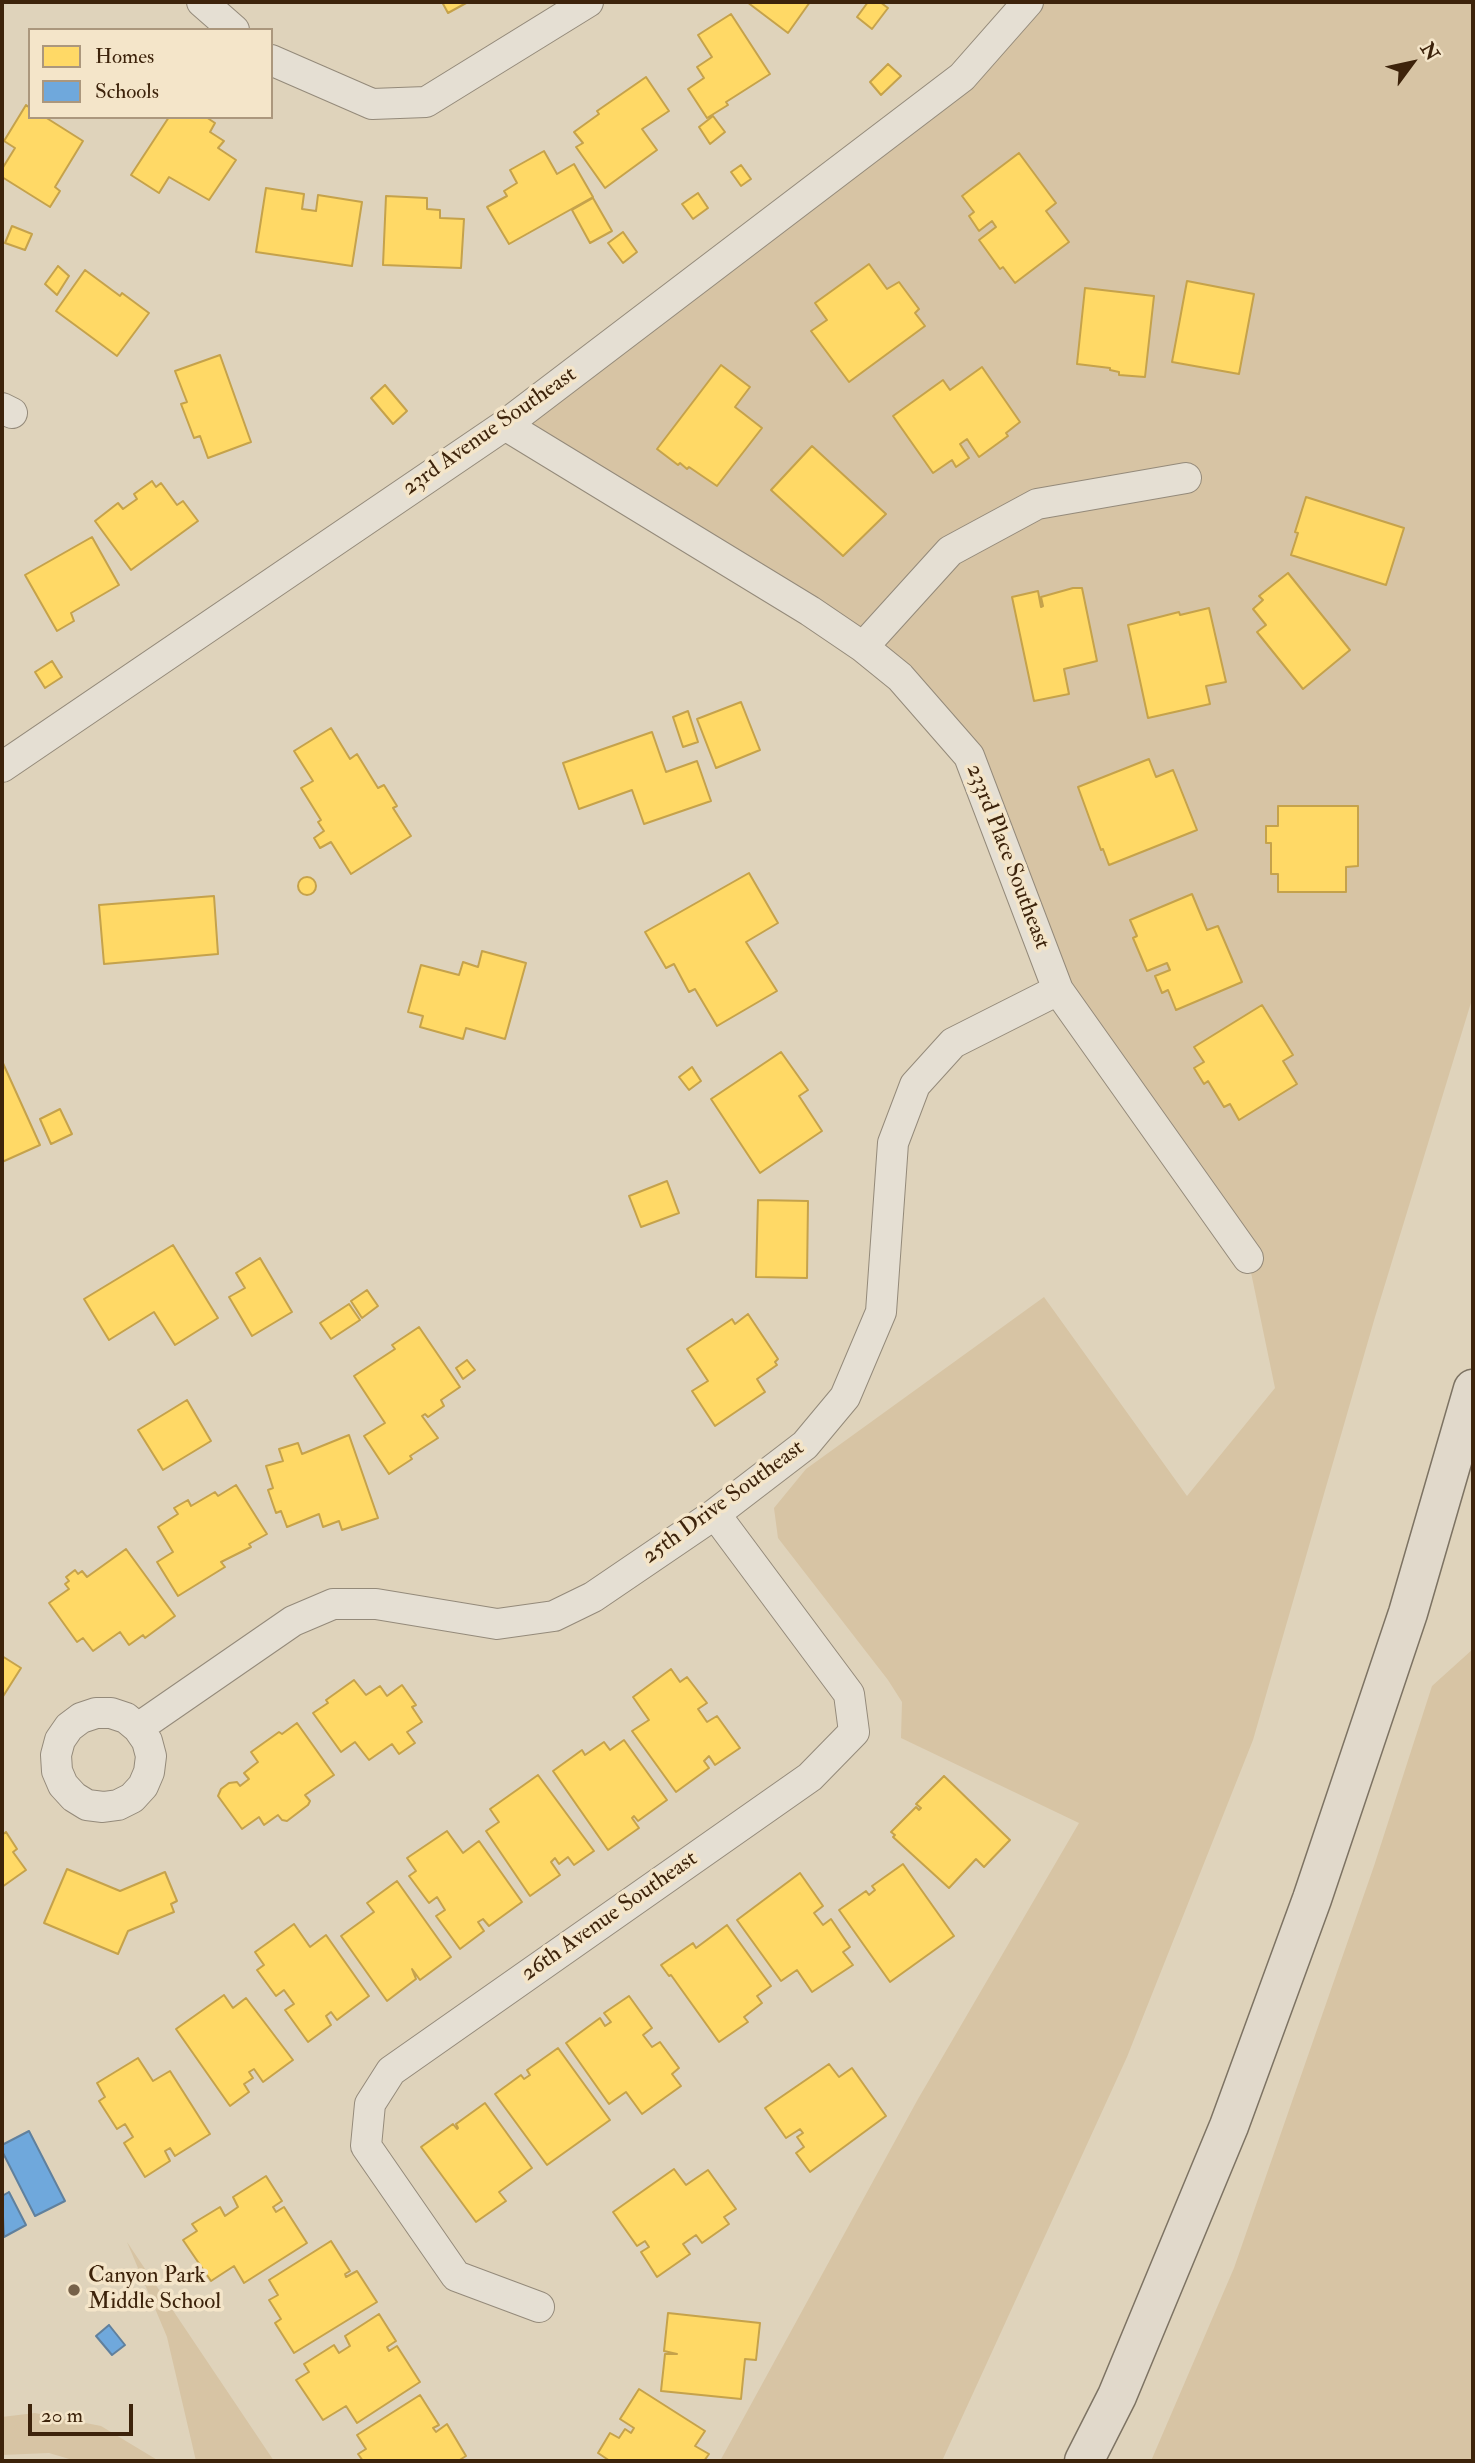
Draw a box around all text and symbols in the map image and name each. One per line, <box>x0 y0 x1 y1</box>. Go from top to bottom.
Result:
legend <box>28 28 273 119</box>
north arrow <box>1377 28 1447 98</box>
text: N <box>1415 38 1444 65</box>
text: Homes <box>95 43 154 70</box>
text: Schools <box>95 78 159 105</box>
street label: 23rd Avenue Southeast <box>398 362 582 502</box>
street label: 233rd Place Southeast <box>959 761 1055 953</box>
street label: 25th Drive Southeast <box>638 1435 810 1571</box>
street label: 26th Avenue Southeast <box>517 1846 703 1988</box>
place label: Canyon Park Middle School <box>88 2263 221 2317</box>
marker: Canyon Park Middle School <box>66 2282 82 2298</box>
scale bar <box>32 2390 136 2434</box>
text: 20 m <box>41 2402 83 2429</box>

